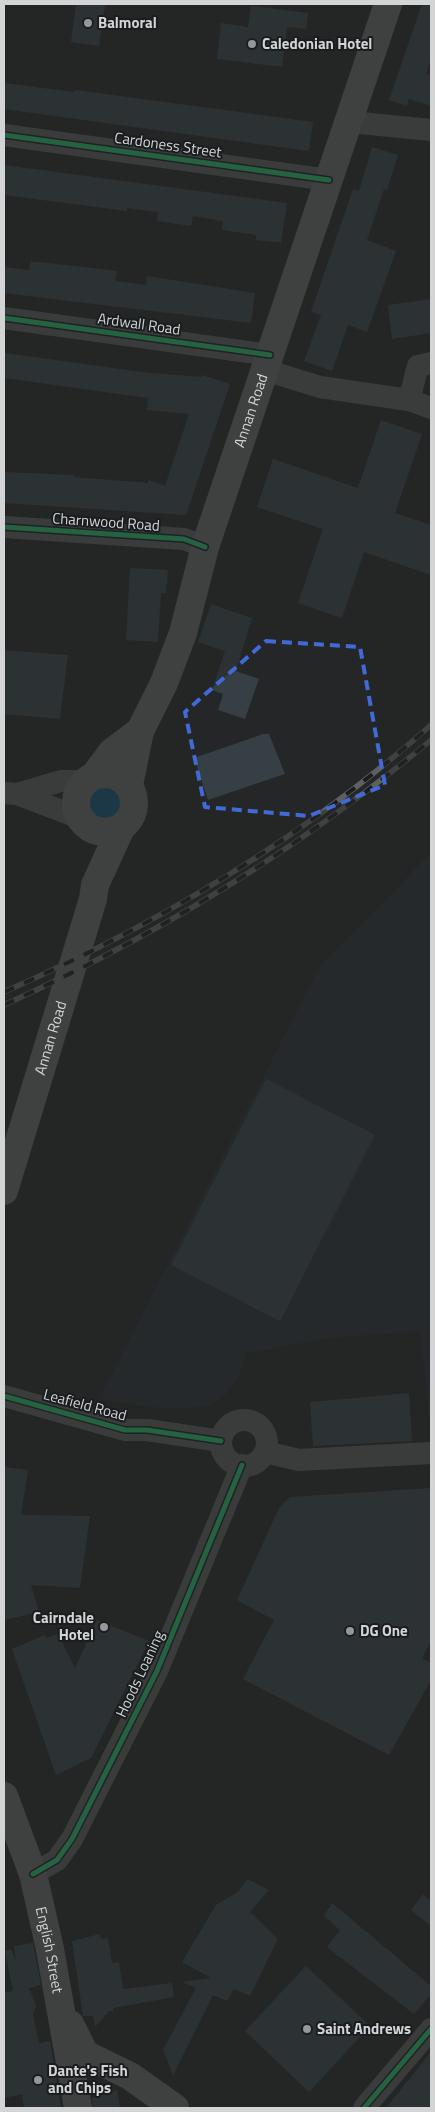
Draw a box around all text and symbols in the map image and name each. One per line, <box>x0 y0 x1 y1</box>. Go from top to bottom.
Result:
place label: Balmoral <box>98 11 157 34</box>
marker: Balmoral <box>82 17 94 29</box>
place label: Caledonian Hotel <box>262 32 372 55</box>
marker: Caledonian Hotel <box>246 38 258 50</box>
street label: Cardoness Street <box>113 126 224 164</box>
street label: Ardwall Road <box>96 306 182 341</box>
street label: Annan Road <box>227 371 274 450</box>
street label: Charnwood Road <box>51 506 161 537</box>
street label: Annan Road <box>28 998 72 1078</box>
street label: Leafield Road <box>41 1382 129 1427</box>
place label: Cairndale Hotel <box>33 1606 94 1646</box>
place label: DG One <box>360 1619 408 1642</box>
marker: Cairndale Hotel <box>98 1621 110 1633</box>
marker: DG One <box>344 1625 356 1637</box>
street label: Hoods Loaning <box>109 1626 170 1721</box>
street label: English Street <box>30 1904 70 1996</box>
place label: Saint Andrews <box>317 2017 411 2040</box>
marker: Saint Andrews <box>301 2023 313 2035</box>
place label: Dante's Fish and Chips <box>48 2059 128 2099</box>
marker: Dante's Fish and Chips <box>32 2074 44 2086</box>

